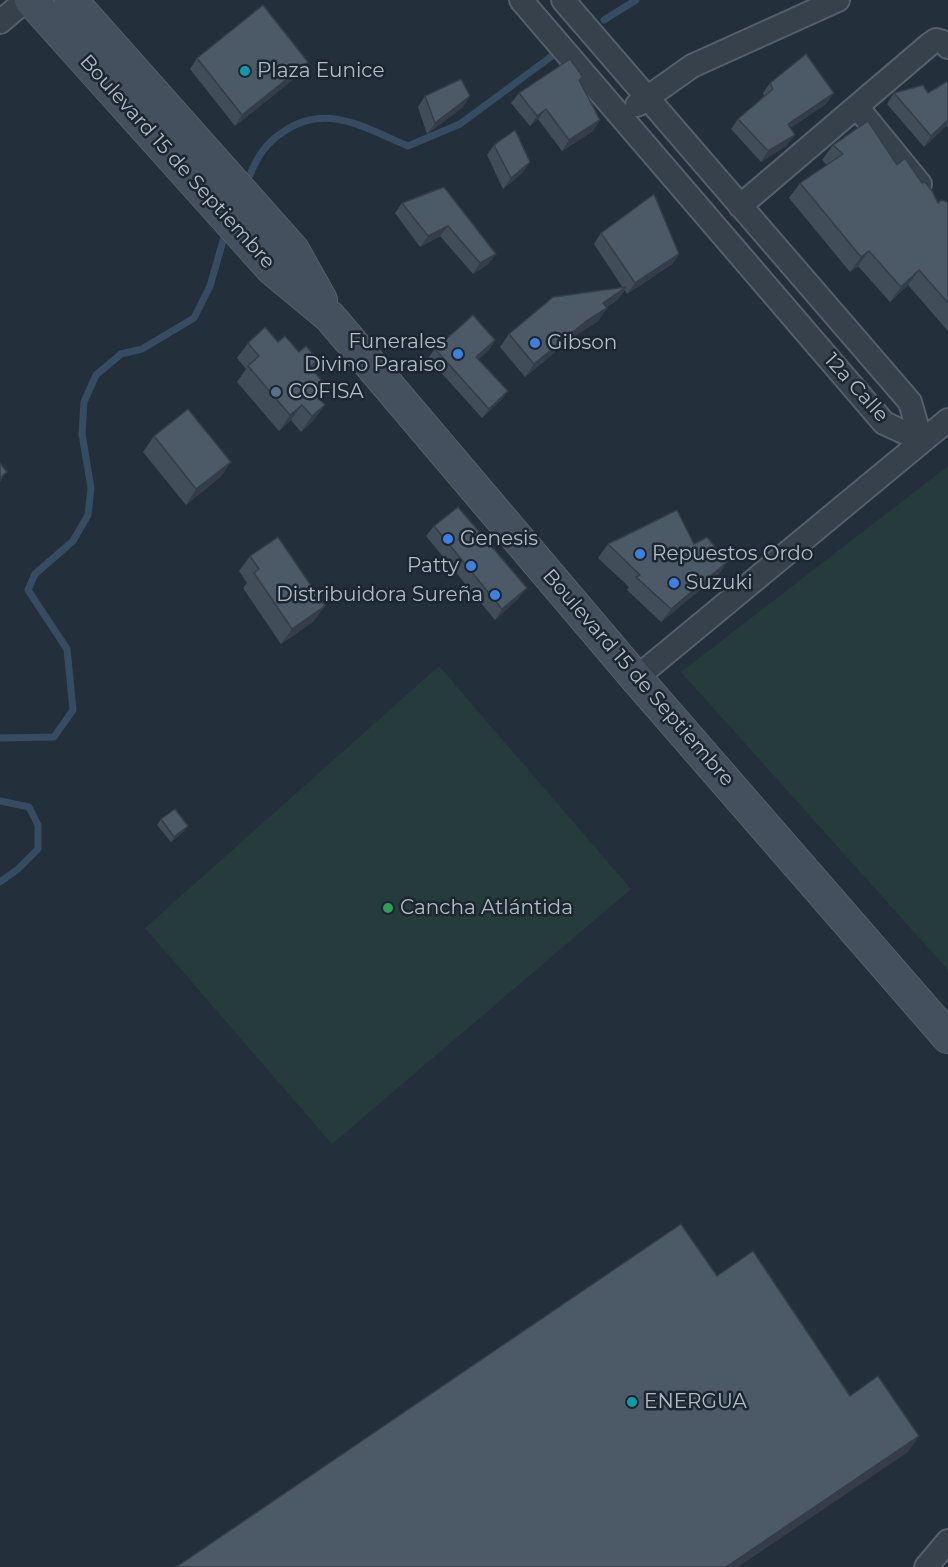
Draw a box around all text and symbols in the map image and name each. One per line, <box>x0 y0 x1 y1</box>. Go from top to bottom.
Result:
street label: Boulevard 15 de Septiembre <box>74 50 280 274</box>
place label: Plaza Eunice <box>257 59 385 83</box>
marker: Plaza Eunice <box>238 64 252 78</box>
place label: Funerales Divino Paraiso <box>304 330 446 377</box>
place label: Gibson <box>547 331 617 355</box>
marker: Gibson <box>528 336 542 350</box>
marker: Funerales Divino Paraiso <box>451 347 465 361</box>
street label: 12a Calle <box>819 349 893 427</box>
place label: COFISA <box>288 380 364 404</box>
marker: COFISA <box>269 385 283 399</box>
place label: Genesis <box>460 527 538 551</box>
marker: Genesis <box>441 532 455 546</box>
place label: Repuestos Ordo <box>652 542 813 566</box>
marker: Repuestos Ordo <box>633 547 647 561</box>
place label: Patty <box>407 554 459 578</box>
marker: Patty <box>464 559 478 573</box>
street label: Boulevard 15 de Septiembre <box>537 564 739 792</box>
place label: Suzuki <box>686 571 753 595</box>
marker: Suzuki <box>667 576 681 590</box>
place label: Distribuidora Sureña <box>276 583 483 607</box>
marker: Distribuidora Sureña <box>488 588 502 602</box>
place label: Cancha Atlántida <box>400 896 573 920</box>
marker: Cancha Atlántida <box>381 901 395 915</box>
place label: ENERGUA <box>644 1390 747 1414</box>
marker: ENERGUA <box>625 1395 639 1409</box>

